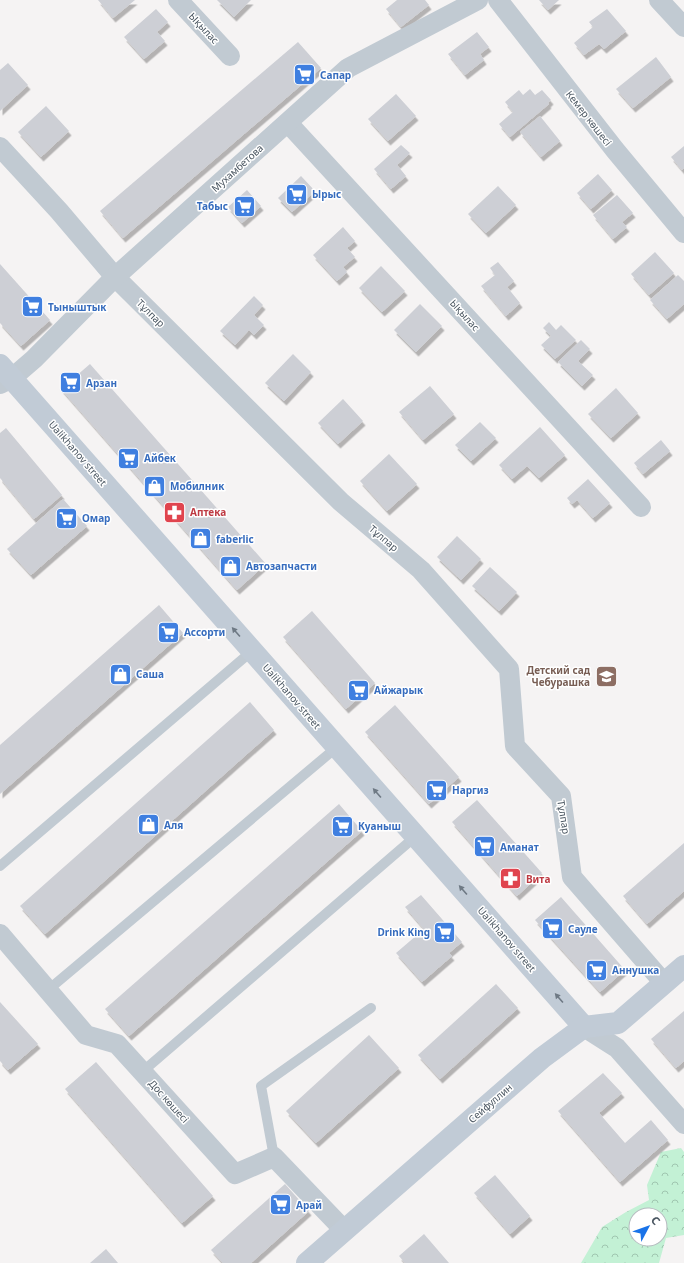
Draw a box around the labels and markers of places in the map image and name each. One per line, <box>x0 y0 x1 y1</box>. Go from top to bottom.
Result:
supermarket icon: Сапар <box>291 62 317 88</box>
place label: Сапар <box>320 68 351 82</box>
supermarket icon: Ырыс <box>284 181 310 207</box>
place label: Ырыс <box>312 187 341 201</box>
supermarket icon: Табыс <box>231 193 257 219</box>
place label: Табыс <box>197 199 228 213</box>
supermarket icon: Тыныштык <box>20 294 46 320</box>
place label: Тыныштык <box>48 300 107 314</box>
supermarket icon: Арзан <box>58 370 84 396</box>
place label: Арзан <box>86 376 117 390</box>
supermarket icon: Айбек <box>115 445 141 471</box>
place label: Айбек <box>144 451 177 465</box>
shop icon: Мобилник <box>141 473 167 499</box>
place label: Мобилник <box>170 479 225 493</box>
pharmacy icon: Аптека <box>162 499 188 525</box>
supermarket icon: Омар <box>54 505 80 531</box>
place label: Аптека <box>190 505 226 519</box>
place label: Омар <box>82 511 110 525</box>
shop icon: faberlic <box>187 526 213 552</box>
place label: faberlic <box>216 532 254 546</box>
shop icon: Автозапчасти <box>218 553 244 579</box>
place label: Автозапчасти <box>246 559 317 573</box>
supermarket icon: Ассорти <box>155 619 181 645</box>
place label: Ассорти <box>184 625 225 639</box>
shop icon: Саша <box>108 661 134 687</box>
place label: Детский сад Чебурашка <box>527 663 591 689</box>
school or university icon: Детский сад Чебурашка <box>593 663 619 689</box>
place label: Саша <box>136 667 164 681</box>
supermarket icon: Айжарык <box>346 677 372 703</box>
place label: Айжарык <box>374 683 424 697</box>
supermarket icon: Наргиз <box>424 777 450 803</box>
place label: Наргиз <box>452 783 489 797</box>
shop icon: Аля <box>136 812 162 838</box>
supermarket icon: Куаныш <box>329 813 355 839</box>
place label: Аля <box>164 818 183 832</box>
place label: Куаныш <box>358 819 401 833</box>
supermarket icon: Аманат <box>471 834 497 860</box>
place label: Аманат <box>500 840 539 854</box>
pharmacy icon: Вита <box>497 866 523 892</box>
place label: Вита <box>526 872 550 886</box>
supermarket icon: Сауле <box>539 916 565 942</box>
supermarket icon: Drink King <box>432 919 458 945</box>
place label: Сауле <box>568 922 598 936</box>
place label: Drink King <box>377 925 430 939</box>
supermarket icon: Аннушка <box>584 957 610 983</box>
place label: Аннушка <box>612 963 659 977</box>
supermarket icon: Арай <box>268 1192 294 1218</box>
place label: Арай <box>296 1198 322 1212</box>

